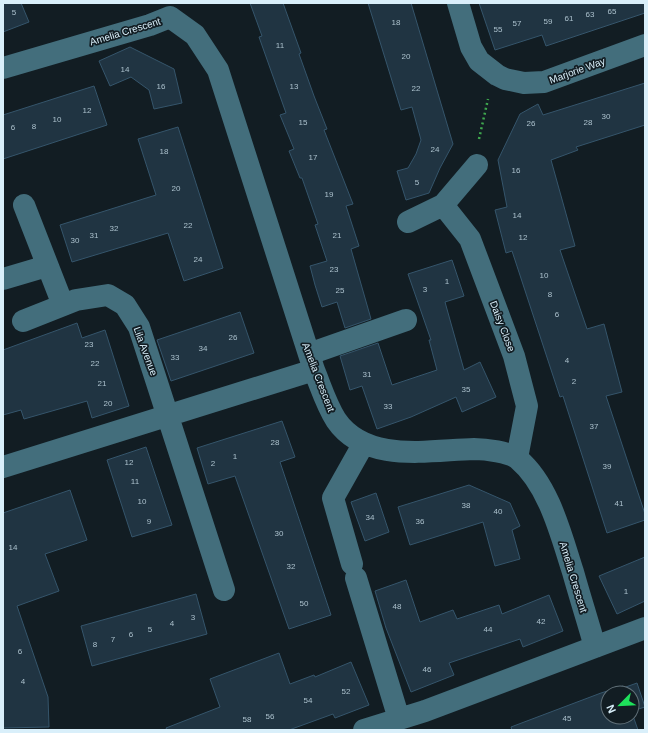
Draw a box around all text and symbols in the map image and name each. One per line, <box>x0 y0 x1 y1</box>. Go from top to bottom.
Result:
house number: 65 <box>608 7 617 16</box>
house number: 5 <box>12 8 17 17</box>
house number: 63 <box>586 10 595 19</box>
house number: 61 <box>565 14 574 23</box>
street label: Amelia Crescent <box>88 15 162 47</box>
house number: 59 <box>544 17 553 26</box>
house number: 18 <box>392 18 401 27</box>
house number: 57 <box>513 19 522 28</box>
house number: 55 <box>494 25 503 34</box>
house number: 11 <box>276 41 285 50</box>
house number: 20 <box>402 52 411 61</box>
street label: Marjorie Way <box>548 55 607 86</box>
house number: 14 <box>121 65 130 74</box>
house number: 16 <box>157 82 166 91</box>
house number: 13 <box>290 82 299 91</box>
house number: 22 <box>412 84 421 93</box>
house number: 12 <box>83 106 92 115</box>
house number: 30 <box>602 112 611 121</box>
house number: 10 <box>53 115 62 124</box>
house number: 15 <box>299 118 308 127</box>
house number: 28 <box>584 118 593 127</box>
house number: 26 <box>527 119 536 128</box>
house number: 8 <box>32 122 37 131</box>
house number: 6 <box>11 123 16 132</box>
house number: 24 <box>431 145 440 154</box>
house number: 18 <box>160 147 169 156</box>
house number: 17 <box>309 153 318 162</box>
house number: 16 <box>512 166 521 175</box>
house number: 5 <box>415 178 420 187</box>
house number: 20 <box>172 184 181 193</box>
house number: 19 <box>325 190 334 199</box>
house number: 14 <box>513 211 522 220</box>
house number: 22 <box>184 221 193 230</box>
house number: 32 <box>110 224 119 233</box>
house number: 31 <box>90 231 99 240</box>
house number: 21 <box>333 231 342 240</box>
house number: 12 <box>519 233 528 242</box>
house number: 30 <box>71 236 80 245</box>
house number: 24 <box>194 255 203 264</box>
house number: 23 <box>330 265 339 274</box>
house number: 10 <box>540 271 549 280</box>
house number: 1 <box>445 277 450 286</box>
house number: 3 <box>423 285 428 294</box>
house number: 25 <box>336 286 345 295</box>
house number: 8 <box>548 290 553 299</box>
street label: Daisy Close <box>488 299 517 353</box>
house number: 6 <box>555 310 560 319</box>
street label: Lila Avenue <box>132 325 160 378</box>
house number: 26 <box>229 333 238 342</box>
house number: 23 <box>85 340 94 349</box>
street label: Amelia Crescent <box>300 341 337 414</box>
house number: 34 <box>199 344 208 353</box>
house number: 33 <box>171 353 180 362</box>
house number: 4 <box>565 356 570 365</box>
house number: 22 <box>91 359 100 368</box>
house number: 31 <box>363 370 372 379</box>
house number: 2 <box>572 377 577 386</box>
house number: 21 <box>98 379 107 388</box>
house number: 35 <box>462 385 471 394</box>
house number: 20 <box>104 399 113 408</box>
house number: 33 <box>384 402 393 411</box>
house number: 37 <box>590 422 599 431</box>
house number: 28 <box>271 438 280 447</box>
house number: 1 <box>233 452 238 461</box>
house number: 12 <box>125 458 134 467</box>
house number: 2 <box>211 459 216 468</box>
house number: 39 <box>603 462 612 471</box>
house number: 11 <box>131 477 140 486</box>
house number: 10 <box>138 497 147 506</box>
house number: 41 <box>615 499 624 508</box>
house number: 38 <box>462 501 471 510</box>
house number: 40 <box>494 507 503 516</box>
house number: 34 <box>366 513 375 522</box>
house number: 9 <box>147 517 152 526</box>
house number: 36 <box>416 517 425 526</box>
house number: 30 <box>275 529 284 538</box>
street label: Amelia Crescent <box>558 540 590 614</box>
house number: 14 <box>9 543 18 552</box>
house number: 32 <box>287 562 296 571</box>
house number: 1 <box>624 587 629 596</box>
house number: 50 <box>300 599 309 608</box>
house number: 48 <box>393 602 402 611</box>
house number: 3 <box>191 613 196 622</box>
house number: 42 <box>537 617 546 626</box>
house number: 4 <box>170 619 175 628</box>
house number: 5 <box>148 625 153 634</box>
house number: 44 <box>484 625 493 634</box>
house number: 6 <box>129 630 134 639</box>
house number: 7 <box>111 635 116 644</box>
house number: 8 <box>93 640 98 649</box>
house number: 6 <box>18 647 23 656</box>
house number: 46 <box>423 665 432 674</box>
house number: 4 <box>21 677 26 686</box>
north arrow <box>600 685 640 725</box>
house number: 52 <box>342 687 351 696</box>
house number: 54 <box>304 696 313 705</box>
text: N <box>604 703 618 715</box>
house number: 56 <box>266 712 275 721</box>
house number: 45 <box>563 714 572 723</box>
house number: 58 <box>243 715 252 724</box>

